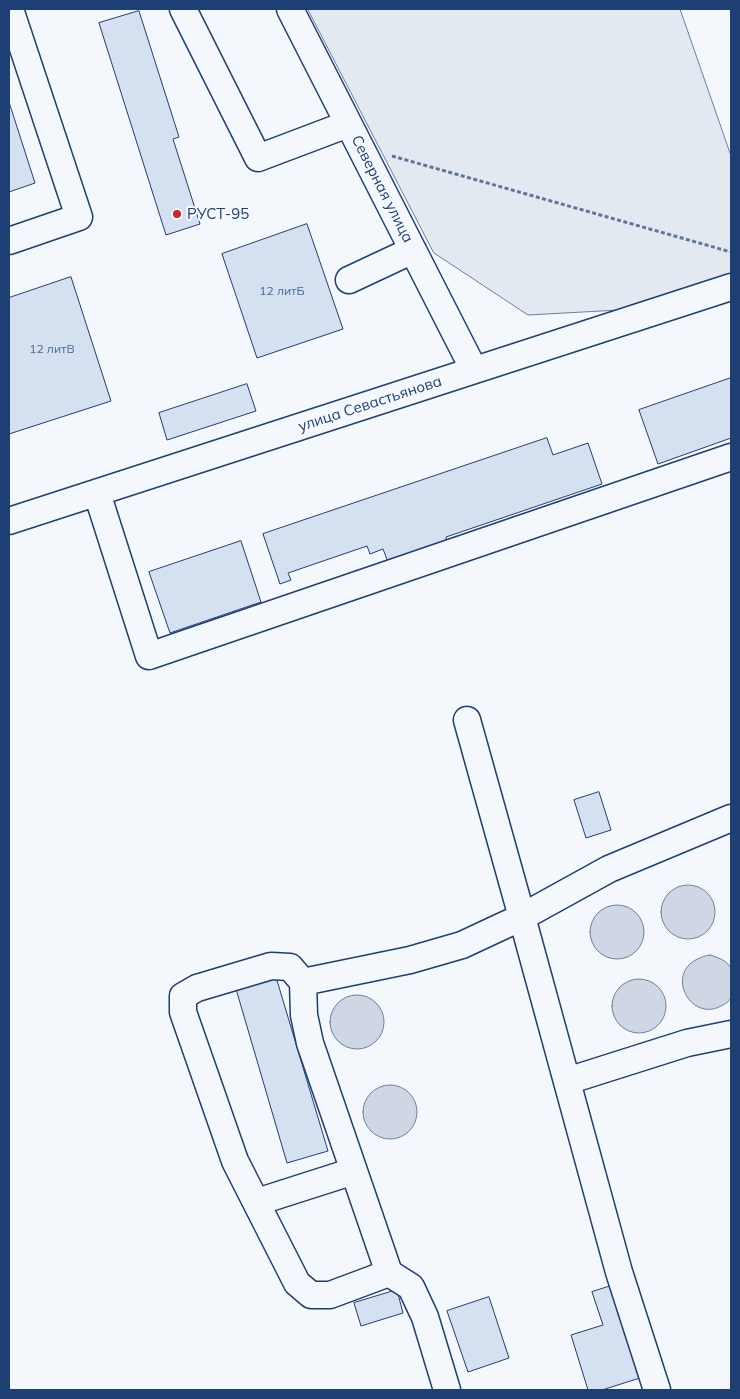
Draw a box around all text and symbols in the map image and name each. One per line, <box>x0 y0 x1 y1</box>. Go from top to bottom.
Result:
street label: Северная улица <box>347 132 417 246</box>
place label: РУСТ-95 <box>187 205 249 223</box>
marker: РУСТ-95 <box>171 208 183 220</box>
house number: 12 литБ <box>259 284 305 298</box>
house number: 12 литВ <box>29 342 75 356</box>
street label: улица Севастьянова <box>296 372 444 436</box>

